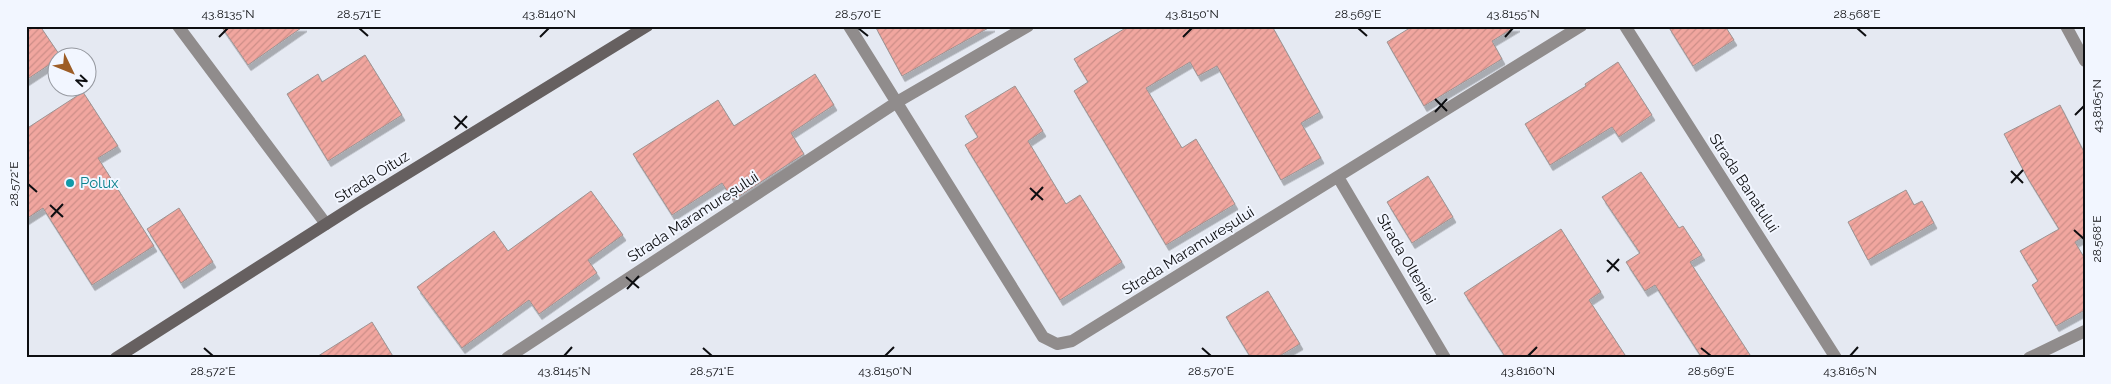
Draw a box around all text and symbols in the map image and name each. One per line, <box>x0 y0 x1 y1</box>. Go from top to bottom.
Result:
text: 43.8135°N <box>202 7 254 21</box>
text: 28.571°E <box>337 7 381 21</box>
text: 43.8140°N <box>522 7 576 21</box>
text: 28.570°E <box>835 7 881 21</box>
text: 43.8150°N <box>1165 7 1219 21</box>
text: 28.569°E <box>1335 7 1381 21</box>
text: 43.8155°N <box>1486 7 1540 21</box>
text: 28.568°E <box>1833 7 1881 21</box>
north arrow <box>48 48 98 98</box>
text: N <box>72 72 91 90</box>
text: 43.8165°N <box>2090 79 2104 133</box>
street label: Strada Banatului <box>1705 130 1783 236</box>
street label: Strada Oituz <box>331 147 413 207</box>
text: 28.572°E <box>7 161 21 207</box>
street label: Strada Maramureșului <box>624 168 762 266</box>
place label: Polux <box>80 174 119 192</box>
marker: Polux <box>64 177 76 189</box>
street label: Strada Maramureșului <box>1119 203 1257 299</box>
street label: Strada Olteniei <box>1373 210 1439 308</box>
text: 28.568°E <box>2090 215 2104 263</box>
text: 28.572°E <box>190 364 236 378</box>
text: 43.8145°N <box>537 364 591 378</box>
text: 28.571°E <box>690 364 734 378</box>
text: 43.8150°N <box>858 364 912 378</box>
text: 28.570°E <box>1188 364 1234 378</box>
text: 43.8160°N <box>1501 364 1555 378</box>
text: 28.569°E <box>1688 364 1734 378</box>
text: 43.8165°N <box>1823 364 1877 378</box>

